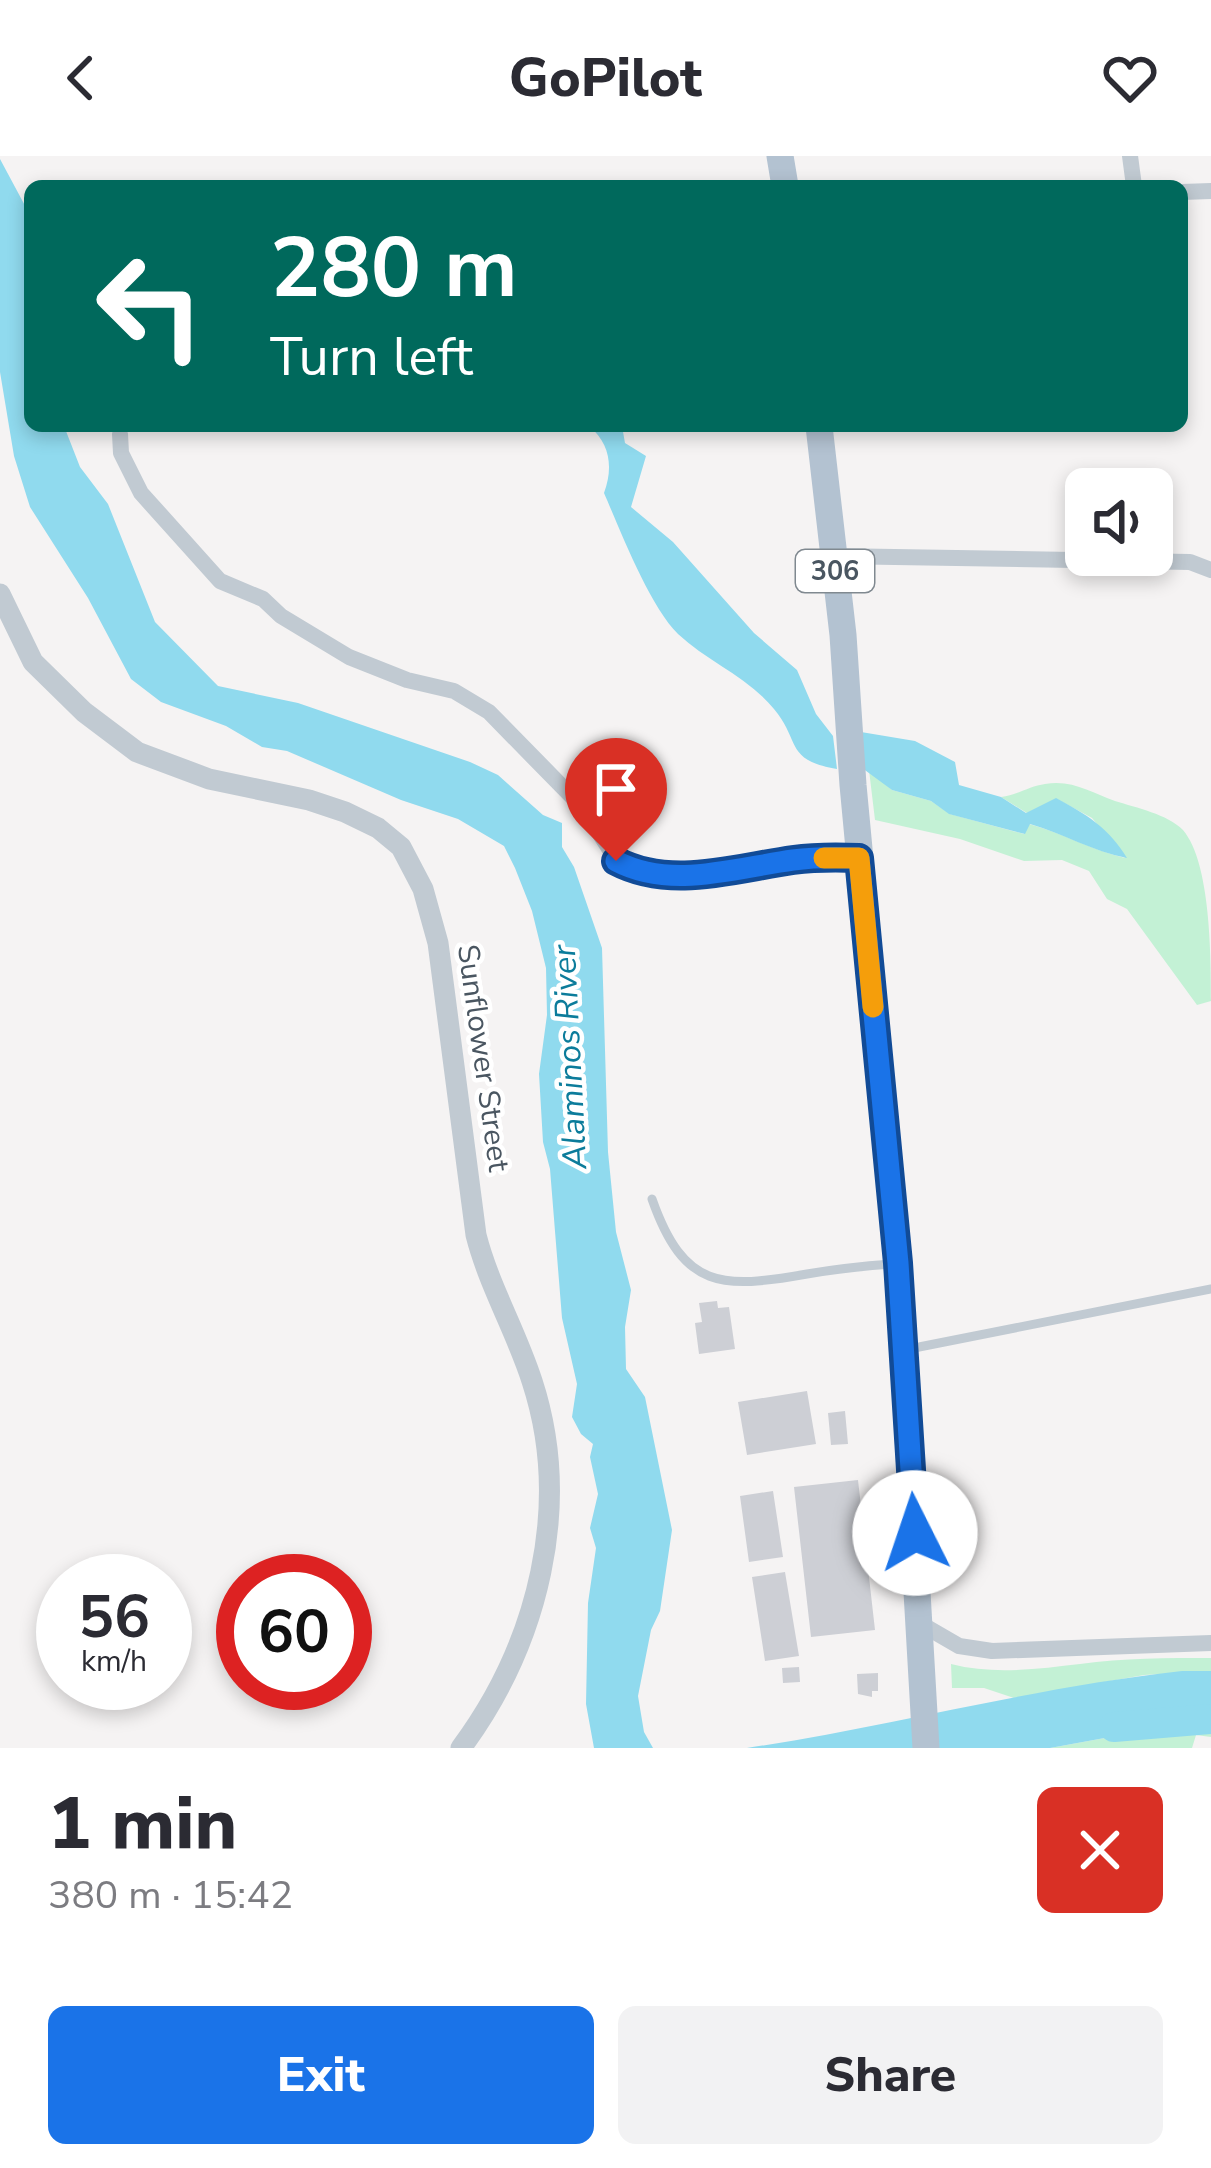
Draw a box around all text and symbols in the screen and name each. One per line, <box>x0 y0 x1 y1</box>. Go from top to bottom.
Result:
text: GoPilot <box>509 41 702 115</box>
icon: back <box>48 45 114 111</box>
icon: heart <box>1097 45 1163 111</box>
text: 280 m <box>270 211 518 326</box>
icon: left <box>72 228 228 384</box>
text: Turn left <box>270 320 473 394</box>
map controls <box>1065 468 1173 576</box>
button: sound <box>1065 468 1173 576</box>
road number: 306 <box>796 550 874 592</box>
pin <box>565 738 667 861</box>
icon: arrive <box>583 756 649 822</box>
street label: Sunflower Street <box>447 942 519 1175</box>
water label: Alaminos River <box>542 943 598 1171</box>
position arrow <box>852 1470 978 1596</box>
speed limit sign: 60 <box>216 1554 372 1710</box>
text: 56 <box>78 1576 150 1658</box>
text: km/h <box>81 1641 147 1682</box>
text: 1 min <box>48 1775 237 1873</box>
button: close <box>1037 1787 1163 1913</box>
text: 380 m · 15:42 <box>48 1869 293 1922</box>
button: Exit <box>48 2006 594 2144</box>
button: Share <box>618 2006 1163 2144</box>

